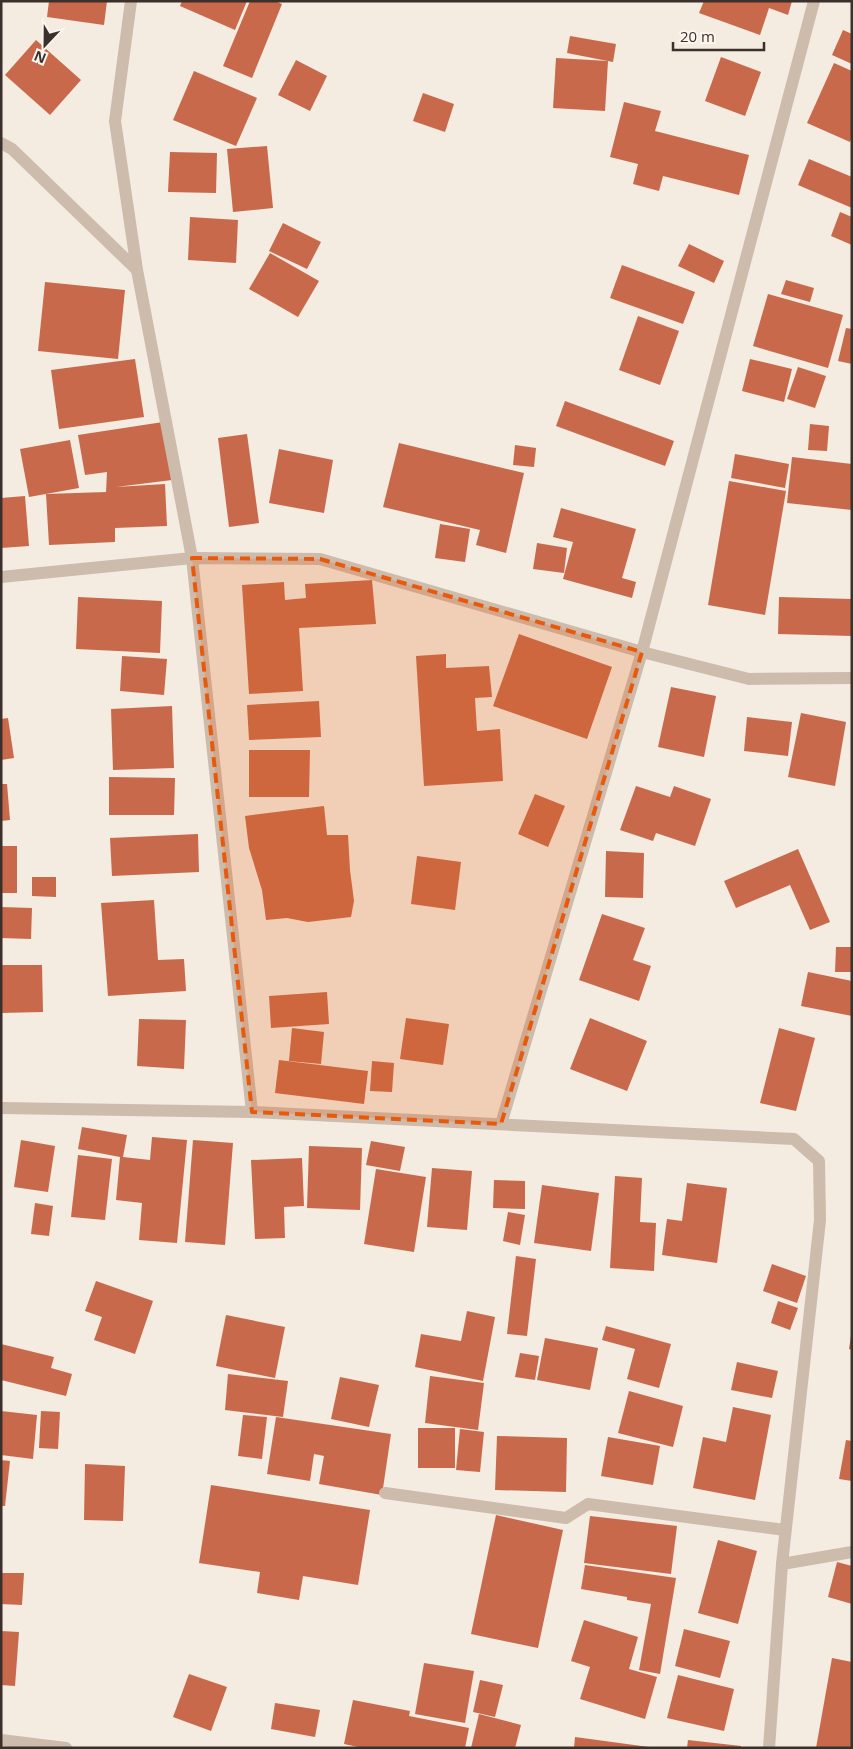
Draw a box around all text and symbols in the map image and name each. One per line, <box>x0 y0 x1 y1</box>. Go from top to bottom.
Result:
north arrow <box>20 20 70 70</box>
scale bar <box>673 20 764 52</box>
text: 20 m <box>680 26 715 46</box>
text: N <box>31 47 49 68</box>

